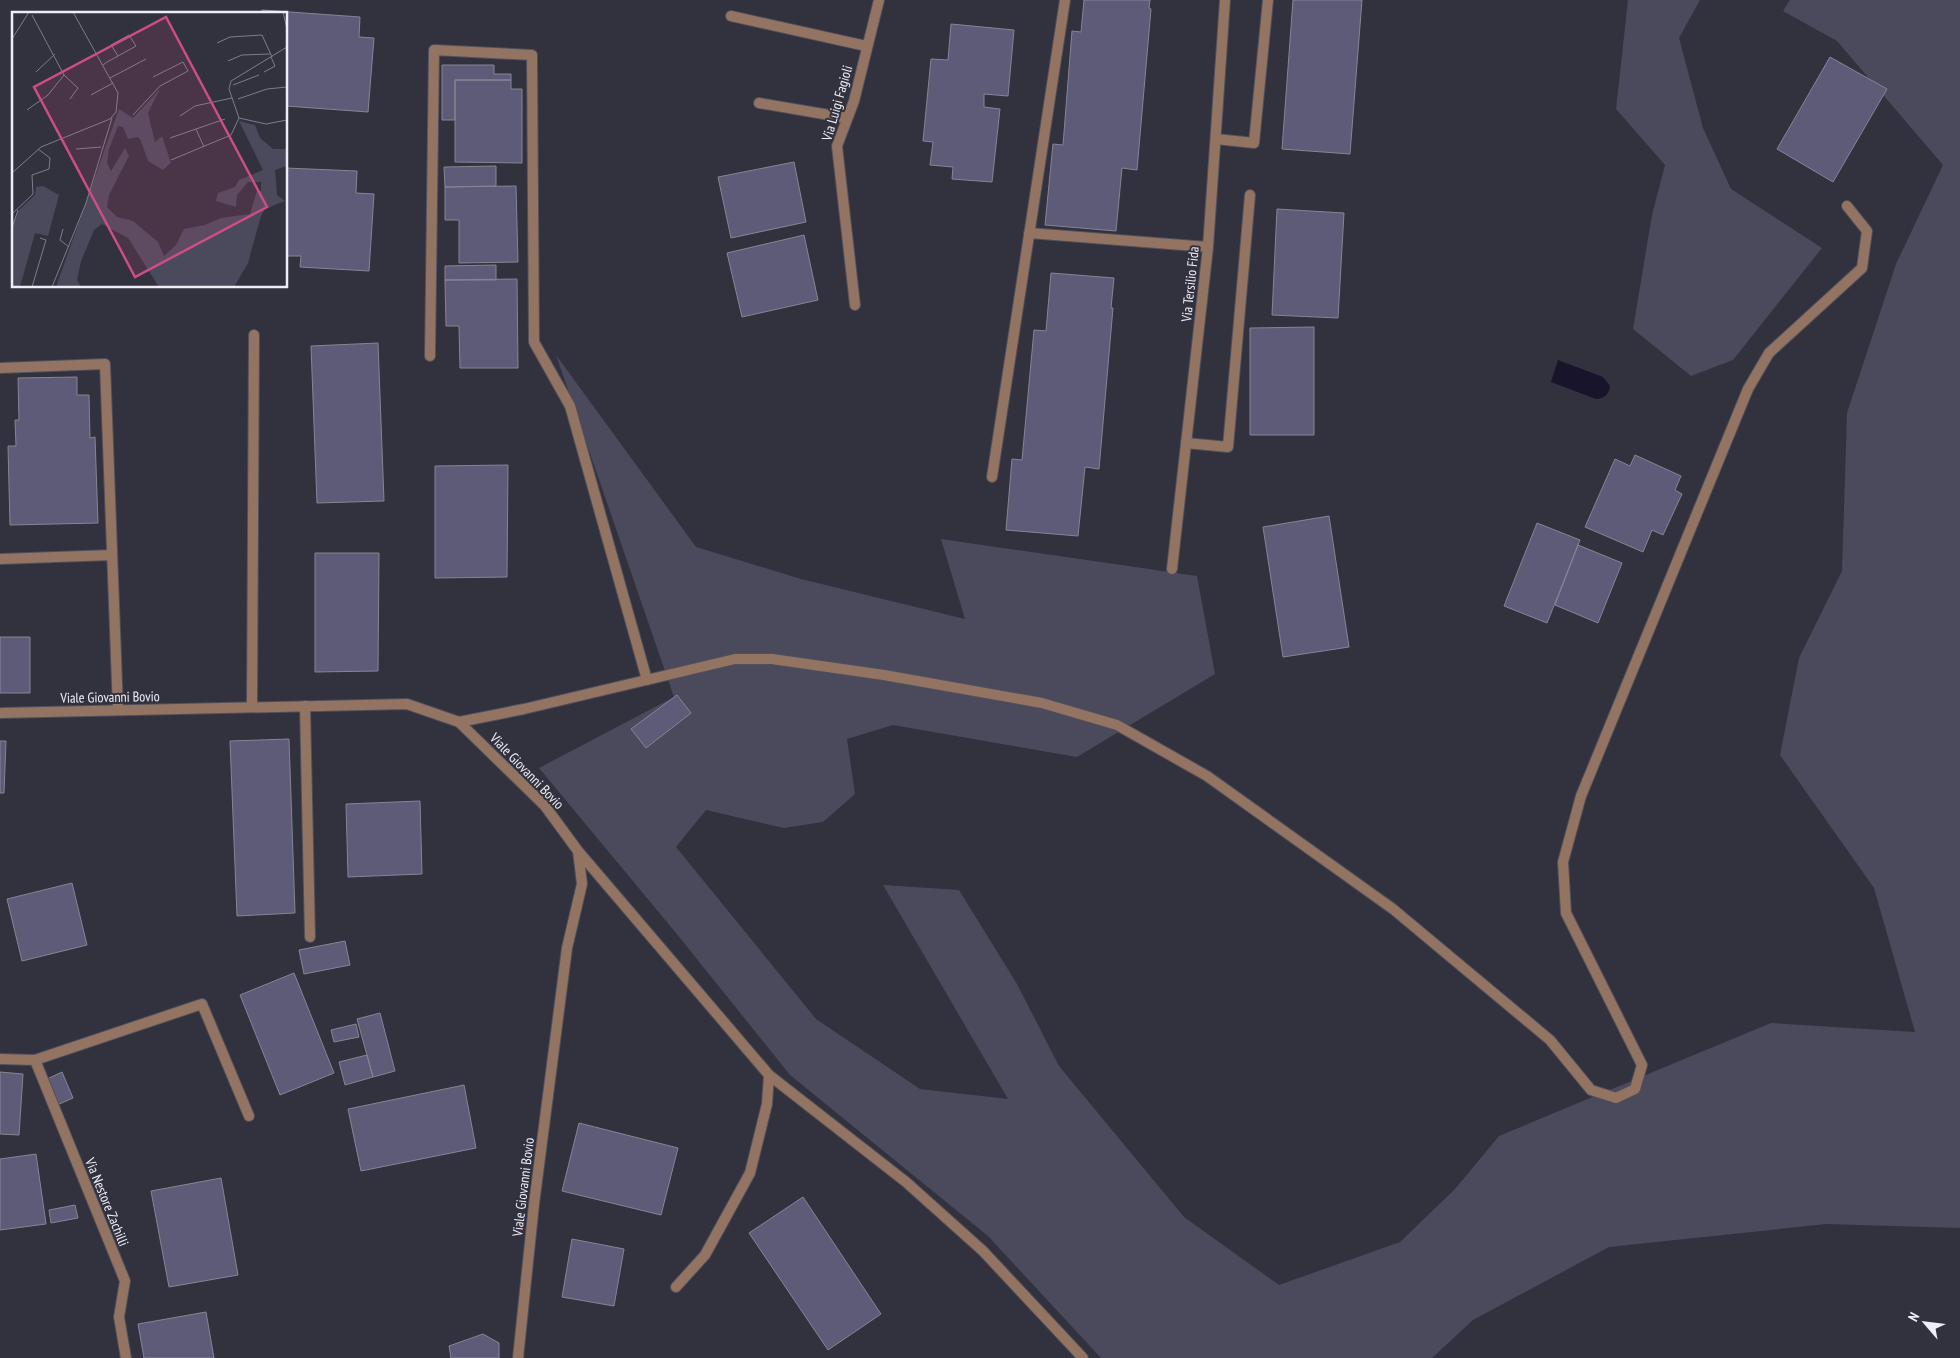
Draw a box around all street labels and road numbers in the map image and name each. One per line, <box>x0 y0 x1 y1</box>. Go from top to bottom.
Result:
street label: Via Luigi Fagioli <box>817 63 856 144</box>
street label: Via Tersilio Fida <box>1177 245 1203 324</box>
street label: Viale Giovanni Bovio <box>59 687 160 707</box>
street label: Viale Giovanni Bovio <box>485 728 568 813</box>
street label: Viale Giovanni Bovio <box>508 1137 538 1238</box>
street label: Via Nestore Zachilli <box>81 1154 133 1249</box>

